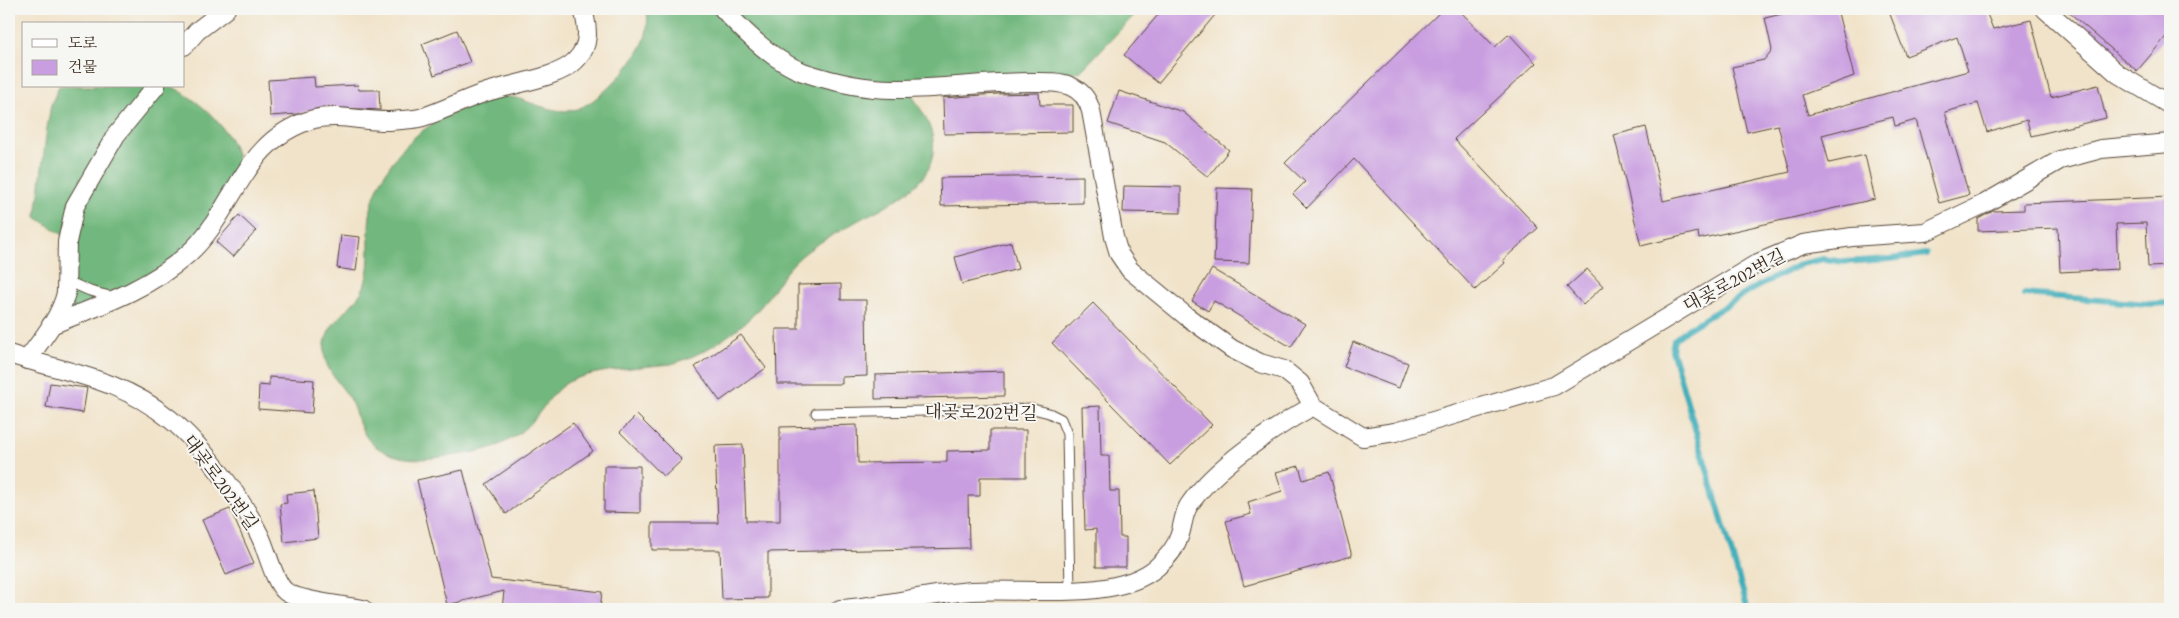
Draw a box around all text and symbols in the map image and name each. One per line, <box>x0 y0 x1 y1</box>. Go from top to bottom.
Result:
legend <box>22 22 185 88</box>
text: 도로 <box>68 33 97 52</box>
text: 건물 <box>68 57 97 76</box>
street label: 대곶로202번길 <box>1679 243 1789 317</box>
street label: 대곶로202번길 <box>924 400 1038 424</box>
street label: 대곶로202번길 <box>179 430 263 534</box>

